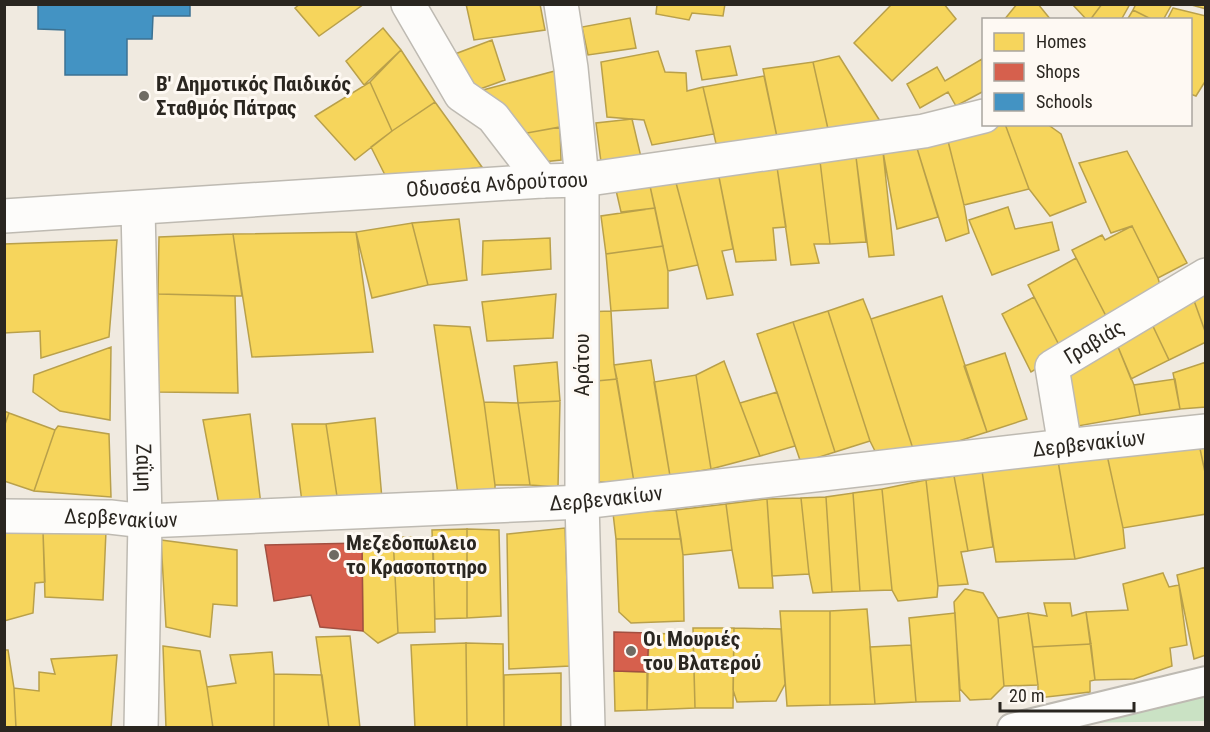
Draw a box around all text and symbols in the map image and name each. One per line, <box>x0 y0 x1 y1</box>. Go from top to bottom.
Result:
legend <box>982 18 1192 126</box>
text: Homes <box>1036 31 1086 52</box>
text: Shops <box>1036 61 1080 82</box>
place label: Β' Δημοτικός Παιδικός Σταθμός Πάτρας <box>156 72 351 120</box>
marker: Β' Δημοτικός Παιδικός Σταθμός Πάτρας <box>137 89 151 103</box>
text: Schools <box>1036 91 1093 112</box>
street label: Οδυσσέα Ανδρούτσου <box>405 167 590 202</box>
street label: Γραβιάς <box>1060 315 1128 369</box>
street label: Αράτου <box>570 333 594 397</box>
street label: Δερβενακίων <box>1031 425 1147 462</box>
street label: Ζαΐμη <box>131 443 156 492</box>
street label: Δερβενακίων <box>549 481 664 515</box>
street label: Δερβενακίων <box>64 505 178 533</box>
place label: Μεζεδοπωλειο το Κρασοποτηρο <box>346 531 487 579</box>
marker: Μεζεδοπωλειο το Κρασοποτηρο <box>327 548 341 562</box>
place label: Οι Μουριές του Βλατερού <box>643 627 761 675</box>
marker: Οι Μουριές του Βλατερού <box>624 644 638 658</box>
scale bar <box>1000 675 1134 713</box>
text: 20 m <box>1009 685 1044 706</box>

